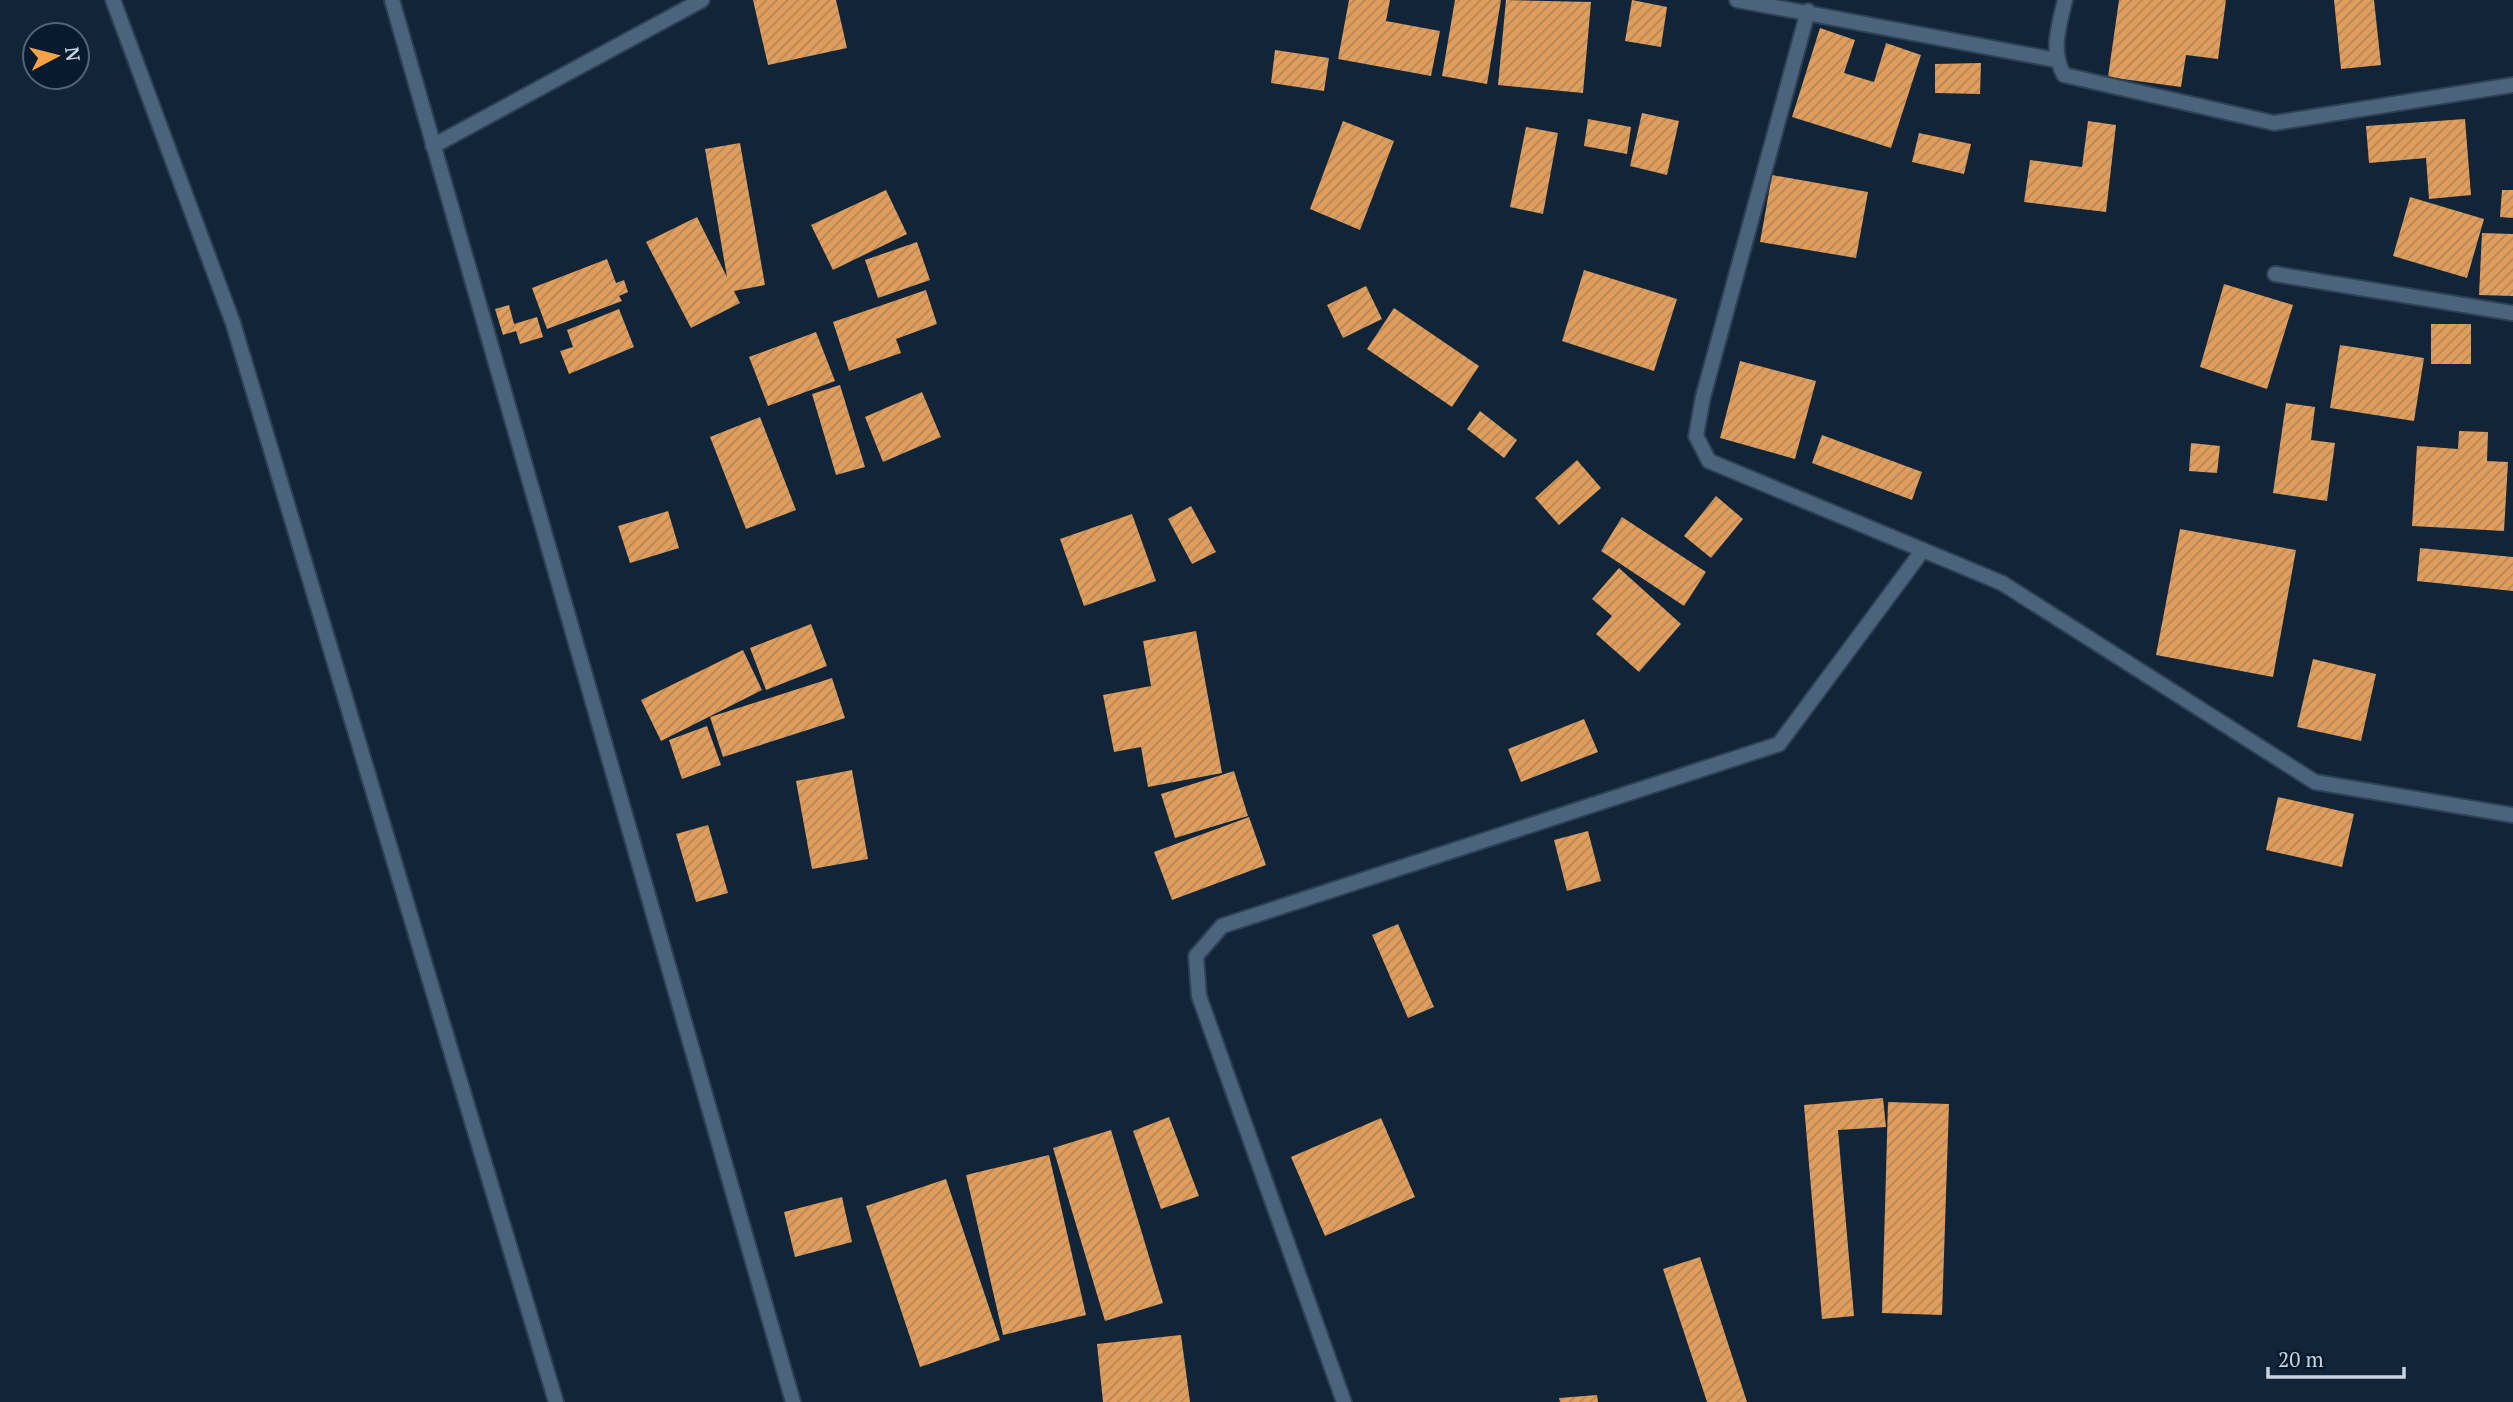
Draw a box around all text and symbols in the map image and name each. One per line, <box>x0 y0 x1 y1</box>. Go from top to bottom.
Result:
north arrow <box>21 21 91 91</box>
text: N <box>60 45 87 63</box>
scale bar <box>2268 1336 2404 1380</box>
text: 20 m <box>2278 1345 2324 1373</box>

